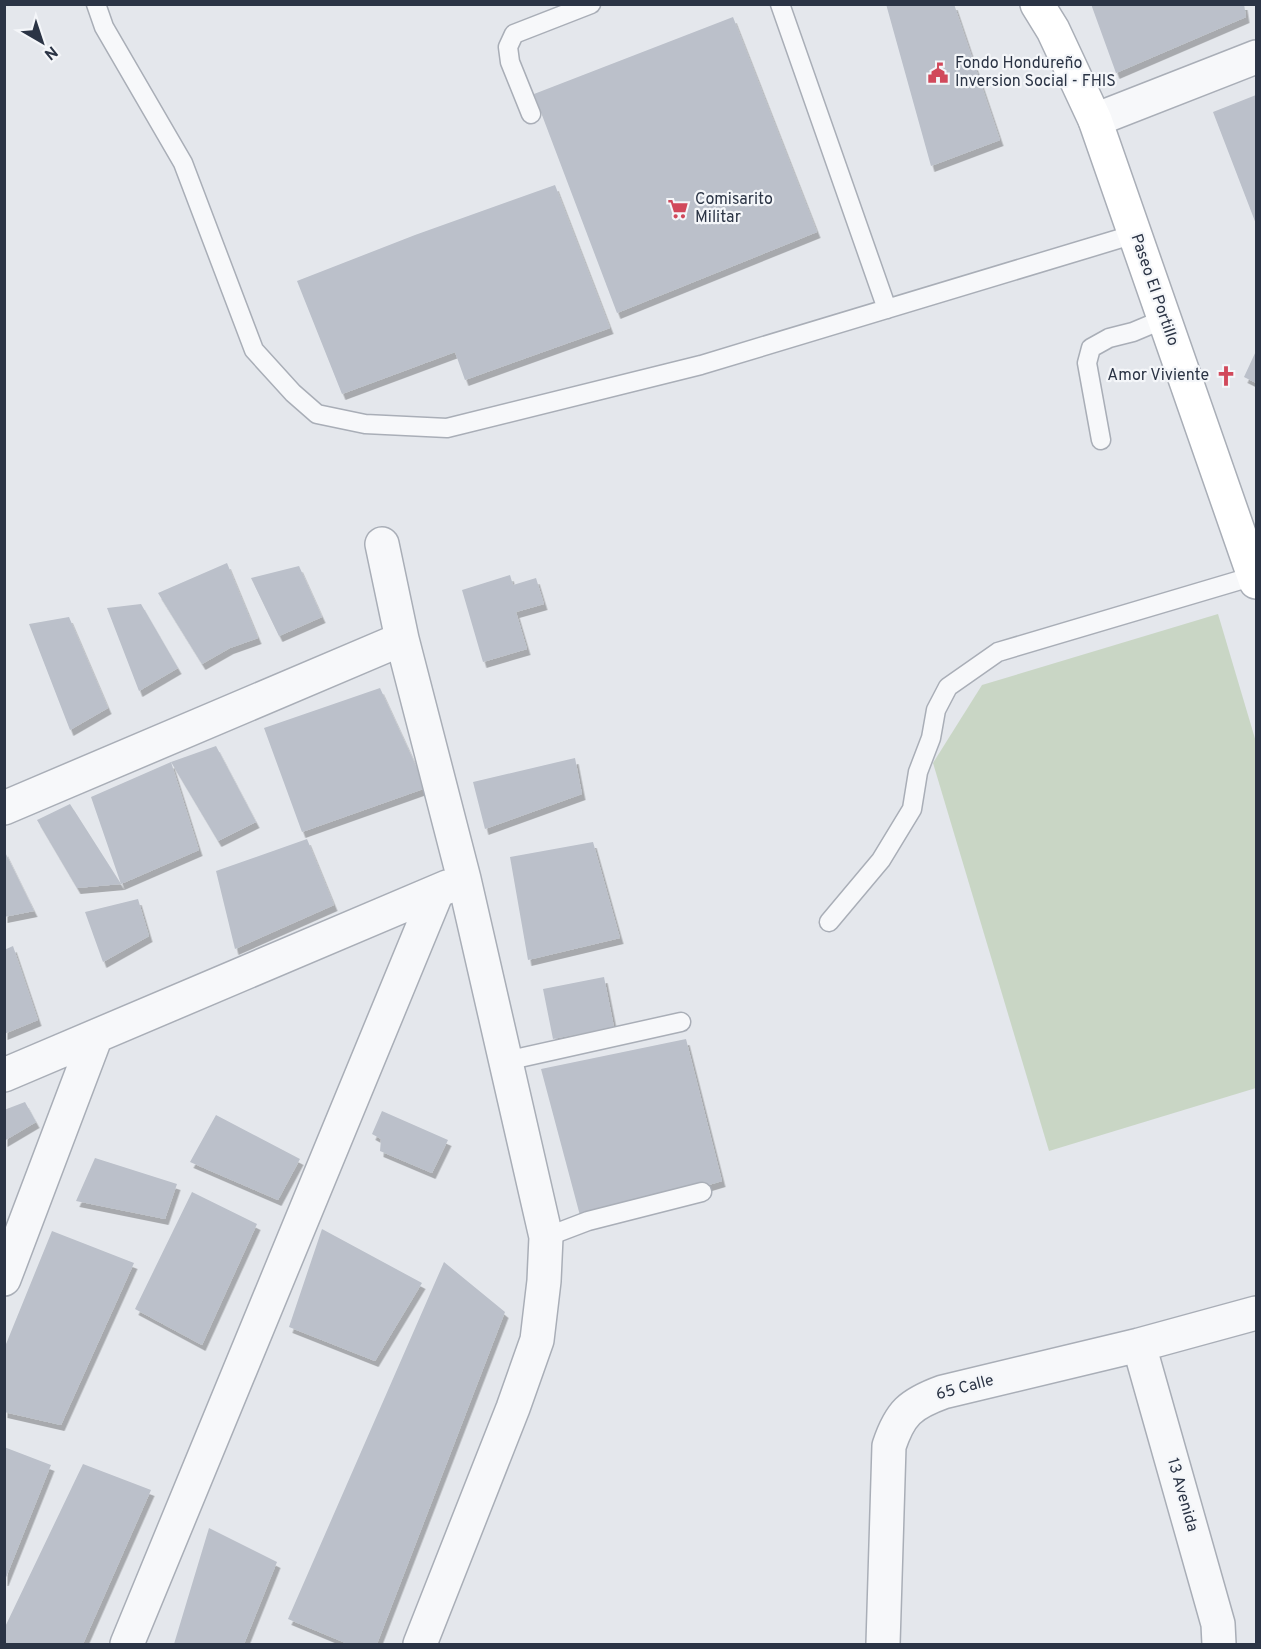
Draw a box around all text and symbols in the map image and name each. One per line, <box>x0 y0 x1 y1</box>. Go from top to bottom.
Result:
north arrow <box>12 12 72 72</box>
text: N <box>39 41 61 63</box>
place label: Fondo Hondureño Inversion Social - FHIS <box>955 54 1116 92</box>
public building icon: Fondo Hondureño Inversion Social - FHIS <box>926 61 950 85</box>
place label: Comisarito Militar <box>695 190 773 228</box>
supermarket icon: Comisarito Militar <box>666 197 690 221</box>
street label: Paseo El Portillo <box>1125 231 1183 349</box>
church icon: Amor Viviente <box>1214 364 1238 388</box>
place label: Amor Viviente <box>1107 366 1209 386</box>
street label: 65 Calle <box>934 1371 996 1405</box>
street label: 13 Avenida <box>1162 1456 1202 1534</box>

